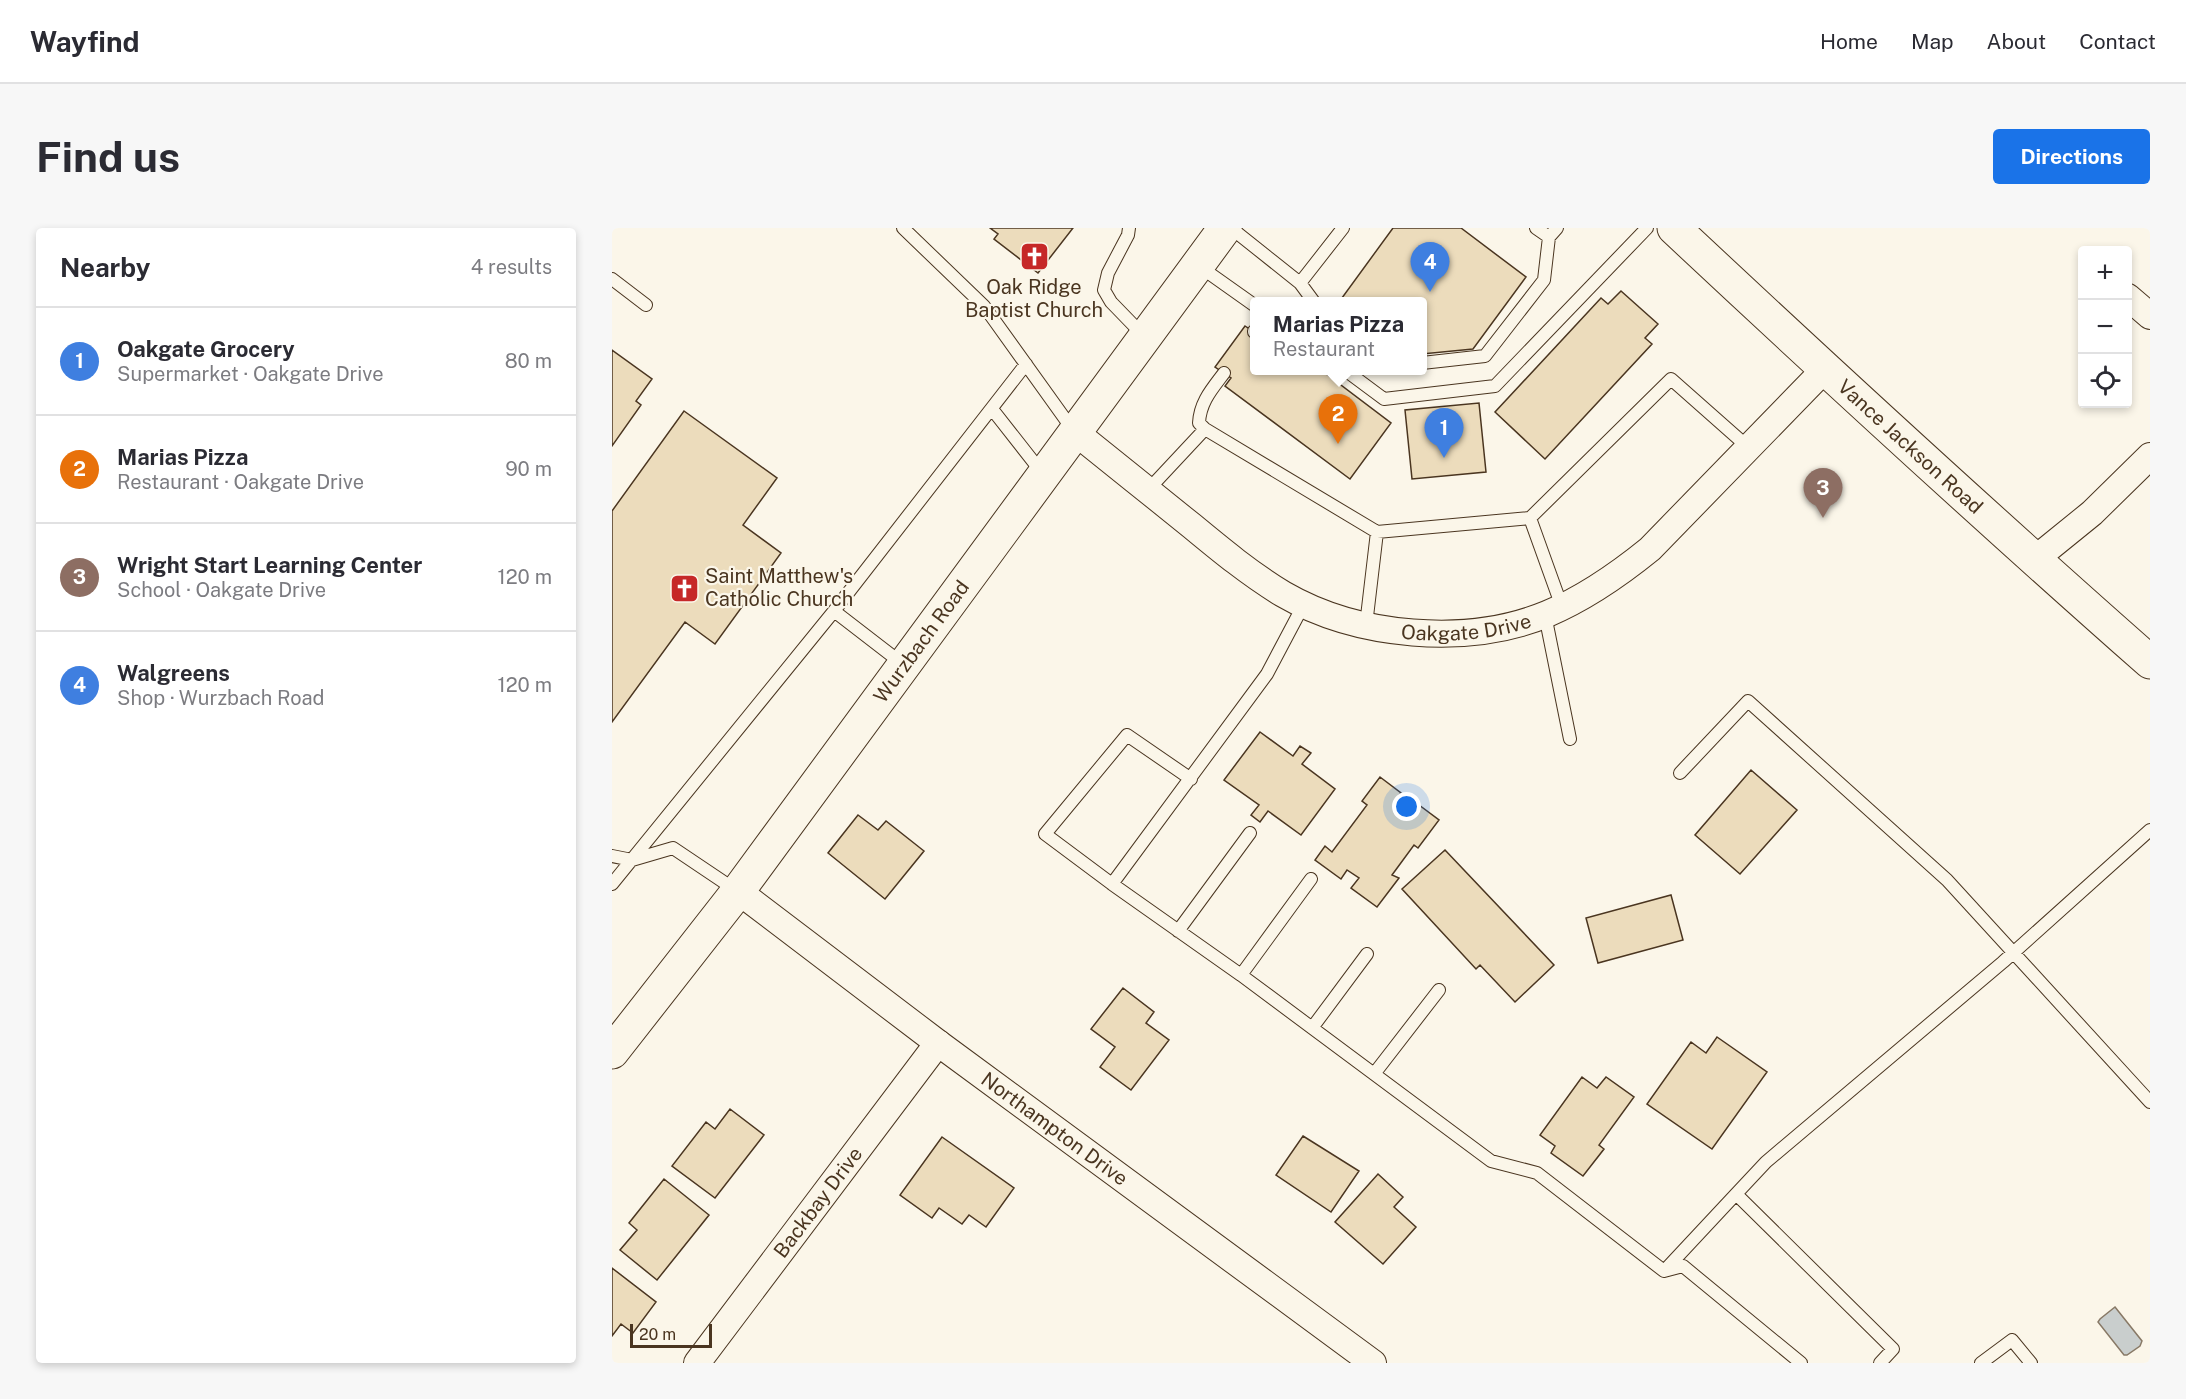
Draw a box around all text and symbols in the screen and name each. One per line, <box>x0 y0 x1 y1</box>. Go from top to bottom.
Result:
text: Wayfind <box>30 25 140 58</box>
text: Home <box>1820 29 1878 54</box>
text: Map <box>1911 29 1954 54</box>
text: About <box>1987 29 2046 54</box>
text: Contact <box>2079 29 2156 54</box>
button: Directions <box>1993 129 2150 184</box>
text: Find us <box>36 132 180 181</box>
church icon: Oak Ridge Baptist Church <box>1018 240 1050 272</box>
pin: 4 <box>1410 242 1450 292</box>
map controls <box>2078 246 2132 408</box>
button: + <box>2078 246 2132 300</box>
text: Nearby <box>60 252 150 283</box>
text: 4 results <box>471 255 552 279</box>
place label: Oak Ridge Baptist Church <box>965 275 1103 322</box>
popup <box>1250 297 1427 375</box>
button: − <box>2078 300 2132 354</box>
text: Marias Pizza <box>1273 311 1404 337</box>
text: Oakgate Grocery <box>117 336 295 362</box>
text: Restaurant <box>1273 337 1375 361</box>
text: 1 <box>75 349 84 373</box>
text: 80 m <box>505 349 552 373</box>
button: locate <box>2078 354 2132 408</box>
text: Supermarket · Oakgate Drive <box>117 362 384 386</box>
street label: Vance Jackson Road <box>1833 374 1988 519</box>
pin: 2 <box>1318 394 1358 444</box>
pin: 1 <box>1424 408 1464 458</box>
text: Marias Pizza <box>117 444 248 470</box>
text: 2 <box>73 457 86 481</box>
text: 90 m <box>505 457 552 481</box>
pin: 3 <box>1804 468 1842 518</box>
text: Restaurant · Oakgate Drive <box>117 470 364 494</box>
text: Wright Start Learning Center <box>117 552 422 578</box>
place label: Saint Matthew's Catholic Church <box>705 564 853 611</box>
text: 3 <box>73 565 86 589</box>
text: 120 m <box>498 565 552 589</box>
church icon: Saint Matthew's Catholic Church <box>668 572 700 604</box>
street label: Wurzbach Road <box>868 576 974 707</box>
text: School · Oakgate Drive <box>117 578 326 602</box>
street label: Oakgate Drive <box>1400 609 1534 646</box>
text: Walgreens <box>117 660 230 686</box>
text: 4 <box>73 673 86 697</box>
text: 120 m <box>498 673 552 697</box>
text: Shop · Wurzbach Road <box>117 686 324 710</box>
your location <box>1392 792 1421 821</box>
street label: Northampton Drive <box>977 1067 1133 1191</box>
street label: Backbay Drive <box>769 1142 867 1263</box>
scale bar <box>630 1321 712 1348</box>
text: 20 m <box>639 1325 676 1344</box>

